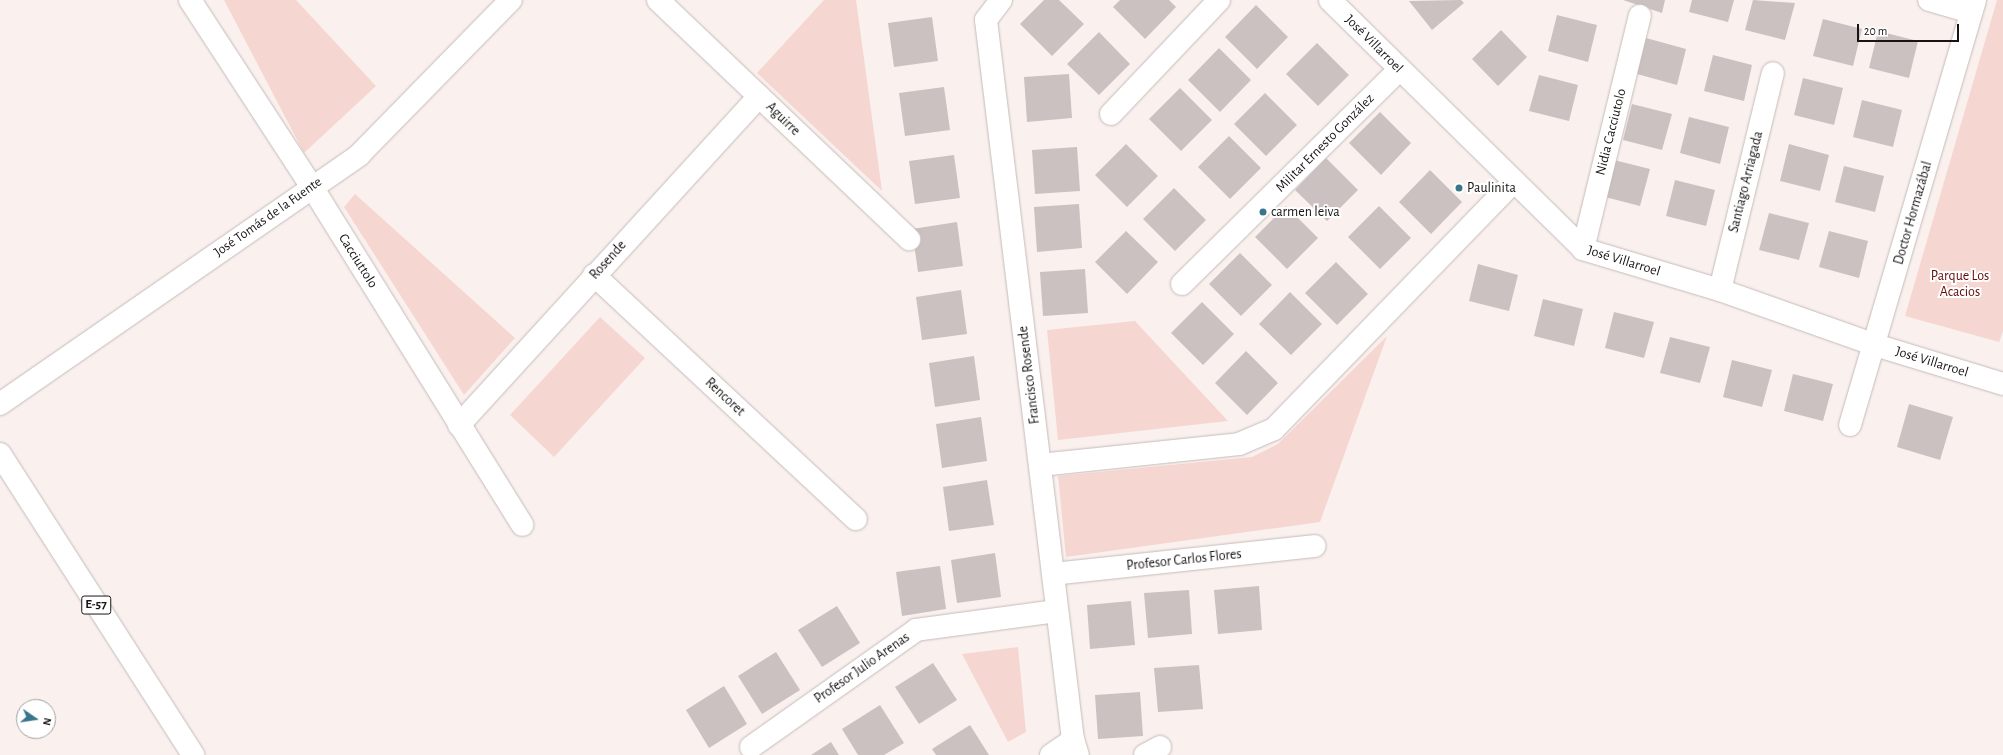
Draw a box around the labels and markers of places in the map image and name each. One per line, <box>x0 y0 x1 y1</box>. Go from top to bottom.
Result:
place label: Paulinita <box>1467 180 1516 196</box>
marker: Paulinita <box>1454 183 1464 193</box>
place label: carmen leiva <box>1271 204 1340 220</box>
marker: carmen leiva <box>1258 207 1268 217</box>

